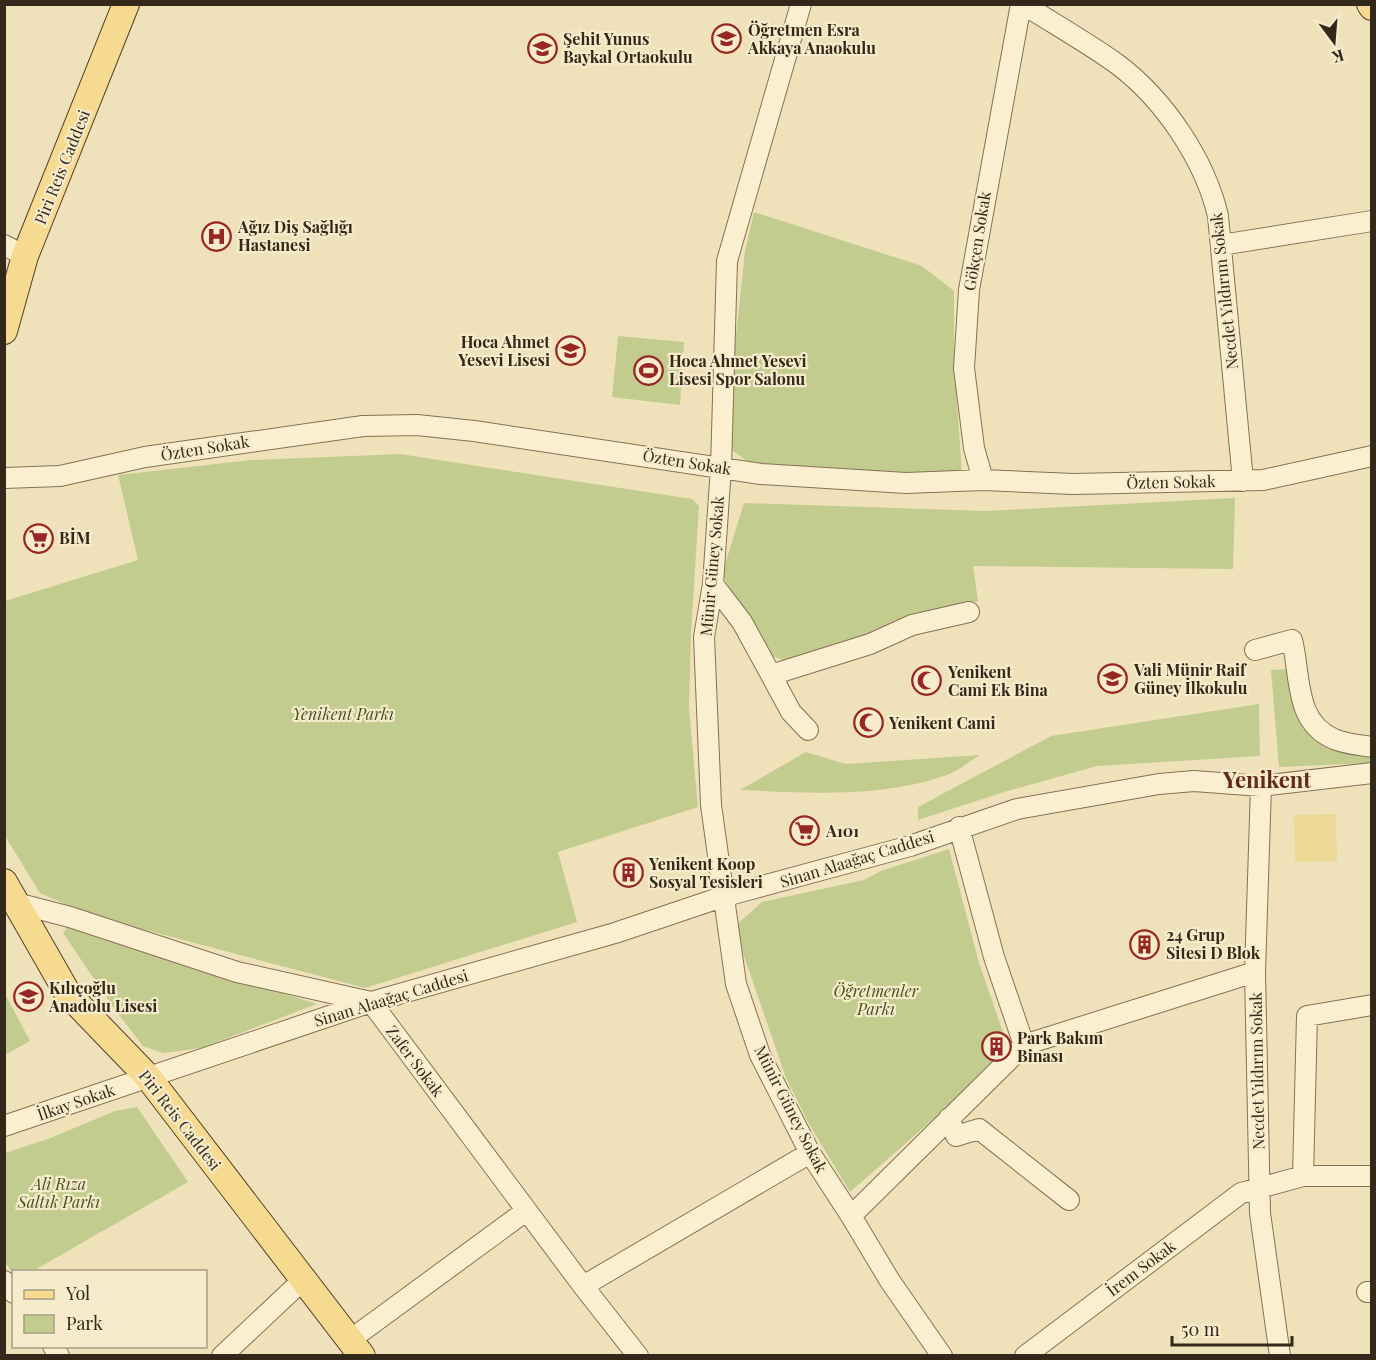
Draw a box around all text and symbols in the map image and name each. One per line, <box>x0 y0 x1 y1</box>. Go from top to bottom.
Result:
north arrow <box>1304 12 1364 72</box>
place label: Öğretmen Esra Akkaya Anaokulu <box>747 19 876 58</box>
school or university icon: Öğretmen Esra Akkaya Anaokulu <box>711 23 743 55</box>
place label: Şehit Yunus Baykal Ortaokulu <box>563 28 693 67</box>
school or university icon: Şehit Yunus Baykal Ortaokulu <box>526 32 558 64</box>
text: K <box>1329 45 1347 69</box>
street label: Piri Reis Caddesi <box>29 106 94 227</box>
street label: Gökçen Sokak <box>958 190 995 292</box>
street label: Necdet Yıldırım Sokak <box>1205 211 1242 371</box>
place label: Ağız Diş Sağlığı Hastanesi <box>237 216 353 255</box>
hospital icon: Ağız Diş Sağlığı Hastanesi <box>201 220 233 252</box>
place label: Hoca Ahmet Yesevi Lisesi <box>457 331 550 370</box>
school or university icon: Hoca Ahmet Yesevi Lisesi <box>555 335 587 367</box>
place label: Hoca Ahmet Yesevi Lisesi Spor Salonu <box>669 350 807 389</box>
sports icon: Hoca Ahmet Yesevi Lisesi Spor Salonu <box>632 354 664 386</box>
street label: Özten Sokak <box>159 430 251 465</box>
street label: Özten Sokak <box>641 444 733 479</box>
street label: Özten Sokak <box>1126 470 1216 493</box>
street label: Münir Güney Sokak <box>695 495 728 637</box>
supermarket icon: BİM <box>22 522 54 554</box>
place label: BİM <box>59 527 91 548</box>
place label: Vali Münir Raif Güney İlkokulu <box>1133 659 1248 698</box>
place label: Yenikent Cami Ek Bina <box>947 661 1049 700</box>
school or university icon: Vali Münir Raif Güney İlkokulu <box>1097 663 1129 695</box>
mosque icon: Yenikent Cami Ek Bina <box>911 665 943 697</box>
park label: Yenikent Parkı <box>292 703 394 724</box>
mosque icon: Yenikent Cami <box>852 707 884 739</box>
place label: Yenikent Cami <box>888 712 996 733</box>
district label: Yenikent <box>1222 764 1311 794</box>
supermarket icon: A101 <box>789 815 821 847</box>
place label: A101 <box>825 820 859 841</box>
street label: Sinan Alaağaç Caddesi <box>777 825 937 892</box>
place label: Yenikent Koop Sosyal Tesisleri <box>648 853 763 892</box>
building icon: Yenikent Koop Sosyal Tesisleri <box>612 857 644 889</box>
place label: 24 Grup Sitesi D Blok <box>1166 924 1261 963</box>
building icon: 24 Grup Sitesi D Blok <box>1129 928 1161 960</box>
street label: Sinan Alaağaç Caddesi <box>311 964 471 1031</box>
place label: Kılıçoğlu Anadolu Lisesi <box>48 977 157 1016</box>
park label: Öğretmenler Parkı <box>834 980 920 1019</box>
school or university icon: Kılıçoğlu Anadolu Lisesi <box>12 981 44 1013</box>
street label: Necdet Yıldırım Sokak <box>1245 992 1268 1150</box>
street label: Zafer Sokak <box>382 1021 449 1101</box>
place label: Park Bakım Binası <box>1017 1027 1104 1066</box>
building icon: Park Bakım Binası <box>980 1031 1012 1063</box>
street label: Münir Güney Sokak <box>750 1041 833 1176</box>
street label: Piri Reis Caddesi <box>135 1065 226 1174</box>
street label: İlkay Sokak <box>34 1078 118 1125</box>
park label: Ali Rıza Saltık Parkı <box>17 1173 100 1212</box>
street label: İrem Sokak <box>1102 1235 1180 1300</box>
legend <box>12 1270 207 1348</box>
text: Yol <box>65 1281 90 1305</box>
scale bar <box>1172 1309 1292 1347</box>
text: Park <box>66 1311 103 1335</box>
text: 50 m <box>1181 1317 1220 1341</box>

